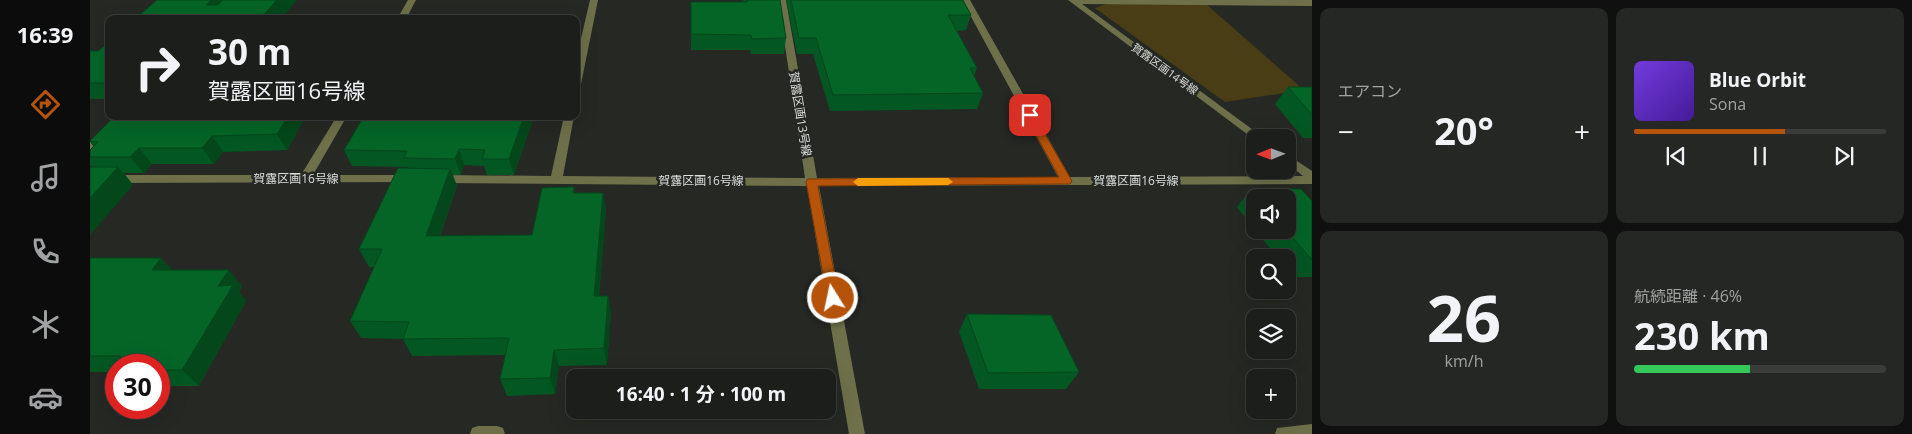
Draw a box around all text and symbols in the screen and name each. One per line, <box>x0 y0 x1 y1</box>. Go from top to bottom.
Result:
text: 16:39 <box>17 19 73 49</box>
text: 30 m <box>208 28 291 75</box>
icon: right <box>125 35 190 100</box>
street label: 賀露区画14号線 <box>1129 39 1201 98</box>
text: Blue Orbit <box>1709 67 1806 93</box>
street label: 賀露区画13号線 <box>785 70 816 158</box>
text: 賀露区画16号線 <box>208 75 365 105</box>
text: エアコン <box>1338 80 1402 102</box>
icon: directions <box>28 87 63 122</box>
text: Sona <box>1709 93 1746 115</box>
pin <box>1009 94 1051 136</box>
icon: arrive <box>1016 101 1044 129</box>
text: 20° <box>1434 104 1494 156</box>
text: − <box>1338 112 1354 150</box>
text: + <box>1574 112 1590 150</box>
north arrow <box>1246 129 1296 179</box>
map controls <box>1246 129 1296 419</box>
icon: previous <box>1662 142 1690 170</box>
icon: pause <box>1746 142 1774 170</box>
icon: next <box>1830 142 1858 170</box>
icon: music <box>28 160 63 195</box>
street label: 賀露区画16号線 <box>253 170 339 187</box>
street label: 賀露区画16号線 <box>658 172 744 189</box>
street label: 賀露区画16号線 <box>1093 172 1179 189</box>
button: sound <box>1246 189 1296 239</box>
icon: phone <box>28 234 63 269</box>
button: search <box>1246 249 1296 299</box>
position arrow <box>806 271 858 323</box>
text: 26 <box>1427 273 1501 361</box>
text: 航続距離 · 46% <box>1634 285 1742 307</box>
icon: climate <box>28 307 63 342</box>
button: layers <box>1246 309 1296 359</box>
text: 230 km <box>1634 309 1770 361</box>
text: km/h <box>1445 350 1483 372</box>
speed limit sign: 30 <box>105 354 170 419</box>
button: + <box>1246 369 1296 419</box>
icon: car <box>28 380 63 415</box>
text: 16:40 · 1 分 · 100 m <box>616 381 786 407</box>

